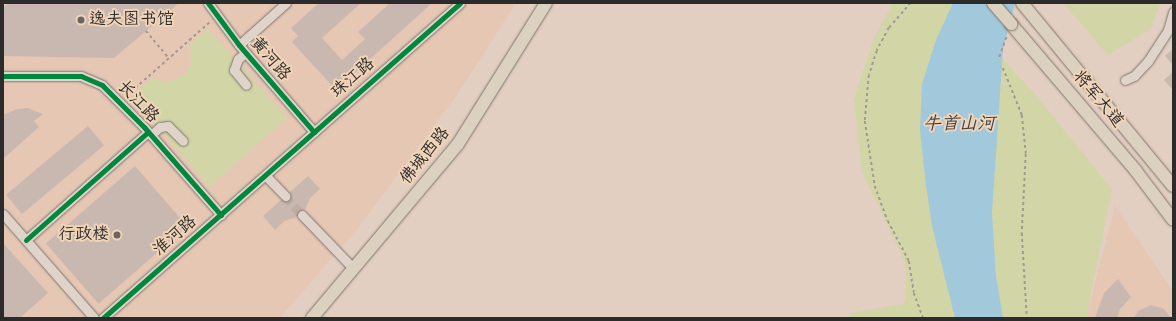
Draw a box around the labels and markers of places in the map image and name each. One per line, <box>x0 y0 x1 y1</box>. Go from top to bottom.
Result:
place label: 逸夫图书馆 <box>89 10 174 30</box>
marker: 逸夫图书馆 <box>76 15 86 25</box>
place label: 行政楼 <box>58 225 109 245</box>
marker: 行政楼 <box>112 230 122 240</box>

